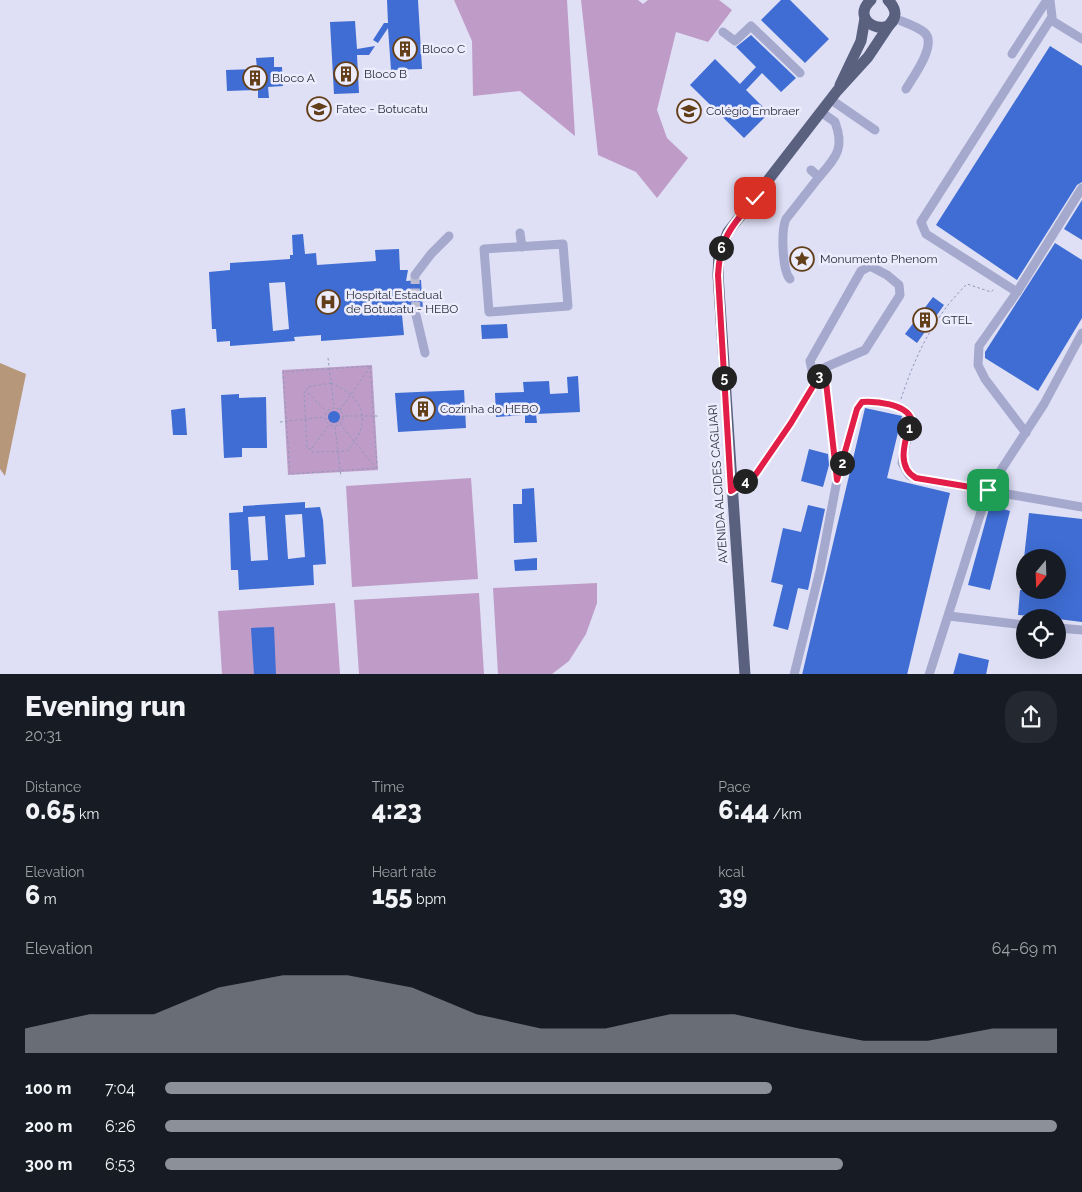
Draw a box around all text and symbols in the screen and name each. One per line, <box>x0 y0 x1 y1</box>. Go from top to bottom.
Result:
building icon: Bloco C <box>392 36 418 62</box>
place label: Bloco C <box>422 42 465 56</box>
building icon: Bloco B <box>333 61 359 87</box>
building icon: Bloco A <box>242 65 268 91</box>
place label: Bloco B <box>364 67 407 81</box>
place label: Bloco A <box>272 71 315 85</box>
school or university icon: Fatec - Botucatu <box>306 96 332 122</box>
school or university icon: Colégio Embraer <box>676 98 702 124</box>
place label: Fatec - Botucatu <box>336 102 428 116</box>
place label: Colégio Embraer <box>706 104 800 118</box>
pin <box>734 177 776 219</box>
icon: check <box>741 184 769 212</box>
pin: 6 <box>708 236 734 260</box>
text: 6 <box>717 240 726 256</box>
place icon: Monumento Phenom <box>789 246 815 272</box>
place label: Monumento Phenom <box>820 252 937 266</box>
place label: Hospital Estadual de Botucatu - HEBO <box>346 288 458 316</box>
hospital icon: Hospital Estadual de Botucatu - HEBO <box>315 289 341 315</box>
building icon: GTEL <box>912 307 938 333</box>
place label: GTEL <box>942 313 972 327</box>
pin: 3 <box>806 364 832 388</box>
pin: 5 <box>712 366 736 390</box>
text: 3 <box>816 368 823 384</box>
text: 5 <box>721 370 728 386</box>
building icon: Cozinha do HEBO <box>410 396 436 422</box>
place label: Cozinha do HEBO <box>440 402 538 416</box>
street label: AVENIDA ALCIDES CAGLIARI <box>705 404 731 564</box>
pin: 1 <box>896 416 922 440</box>
text: 1 <box>906 420 913 436</box>
pin: 2 <box>830 450 854 476</box>
text: 2 <box>839 455 846 471</box>
pin: 4 <box>732 468 758 494</box>
pin <box>967 469 1009 511</box>
text: 4 <box>742 473 750 489</box>
icon: arrive <box>974 476 1002 504</box>
north arrow <box>1016 549 1066 599</box>
map controls <box>1016 549 1066 659</box>
button: locate <box>1016 609 1066 659</box>
text: Evening run <box>25 690 186 723</box>
button: share <box>1005 691 1057 743</box>
text: 20:31 <box>25 726 62 745</box>
text: Distance <box>25 779 81 795</box>
text: Time <box>372 779 404 795</box>
text: Pace <box>718 779 750 795</box>
text: 0.65 <box>25 795 75 825</box>
text: 4:23 <box>372 795 422 825</box>
text: 6:44 <box>718 795 769 825</box>
text: km <box>75 806 99 822</box>
text: /km <box>769 806 802 822</box>
text: Elevation <box>25 864 84 880</box>
text: Heart rate <box>372 864 436 880</box>
text: kcal <box>718 864 745 880</box>
text: 6 <box>25 880 40 910</box>
text: 155 <box>372 880 413 910</box>
text: 39 <box>718 880 747 910</box>
text: m <box>40 891 57 907</box>
text: bpm <box>413 891 446 907</box>
text: Elevation <box>25 939 93 958</box>
text: 64–69 m <box>992 939 1057 958</box>
text: 100 m <box>25 1079 71 1098</box>
text: 7:04 <box>105 1079 135 1098</box>
text: 200 m <box>25 1117 72 1136</box>
text: 6:26 <box>105 1117 136 1136</box>
text: 300 m <box>25 1155 72 1174</box>
text: 6:53 <box>105 1155 135 1174</box>

